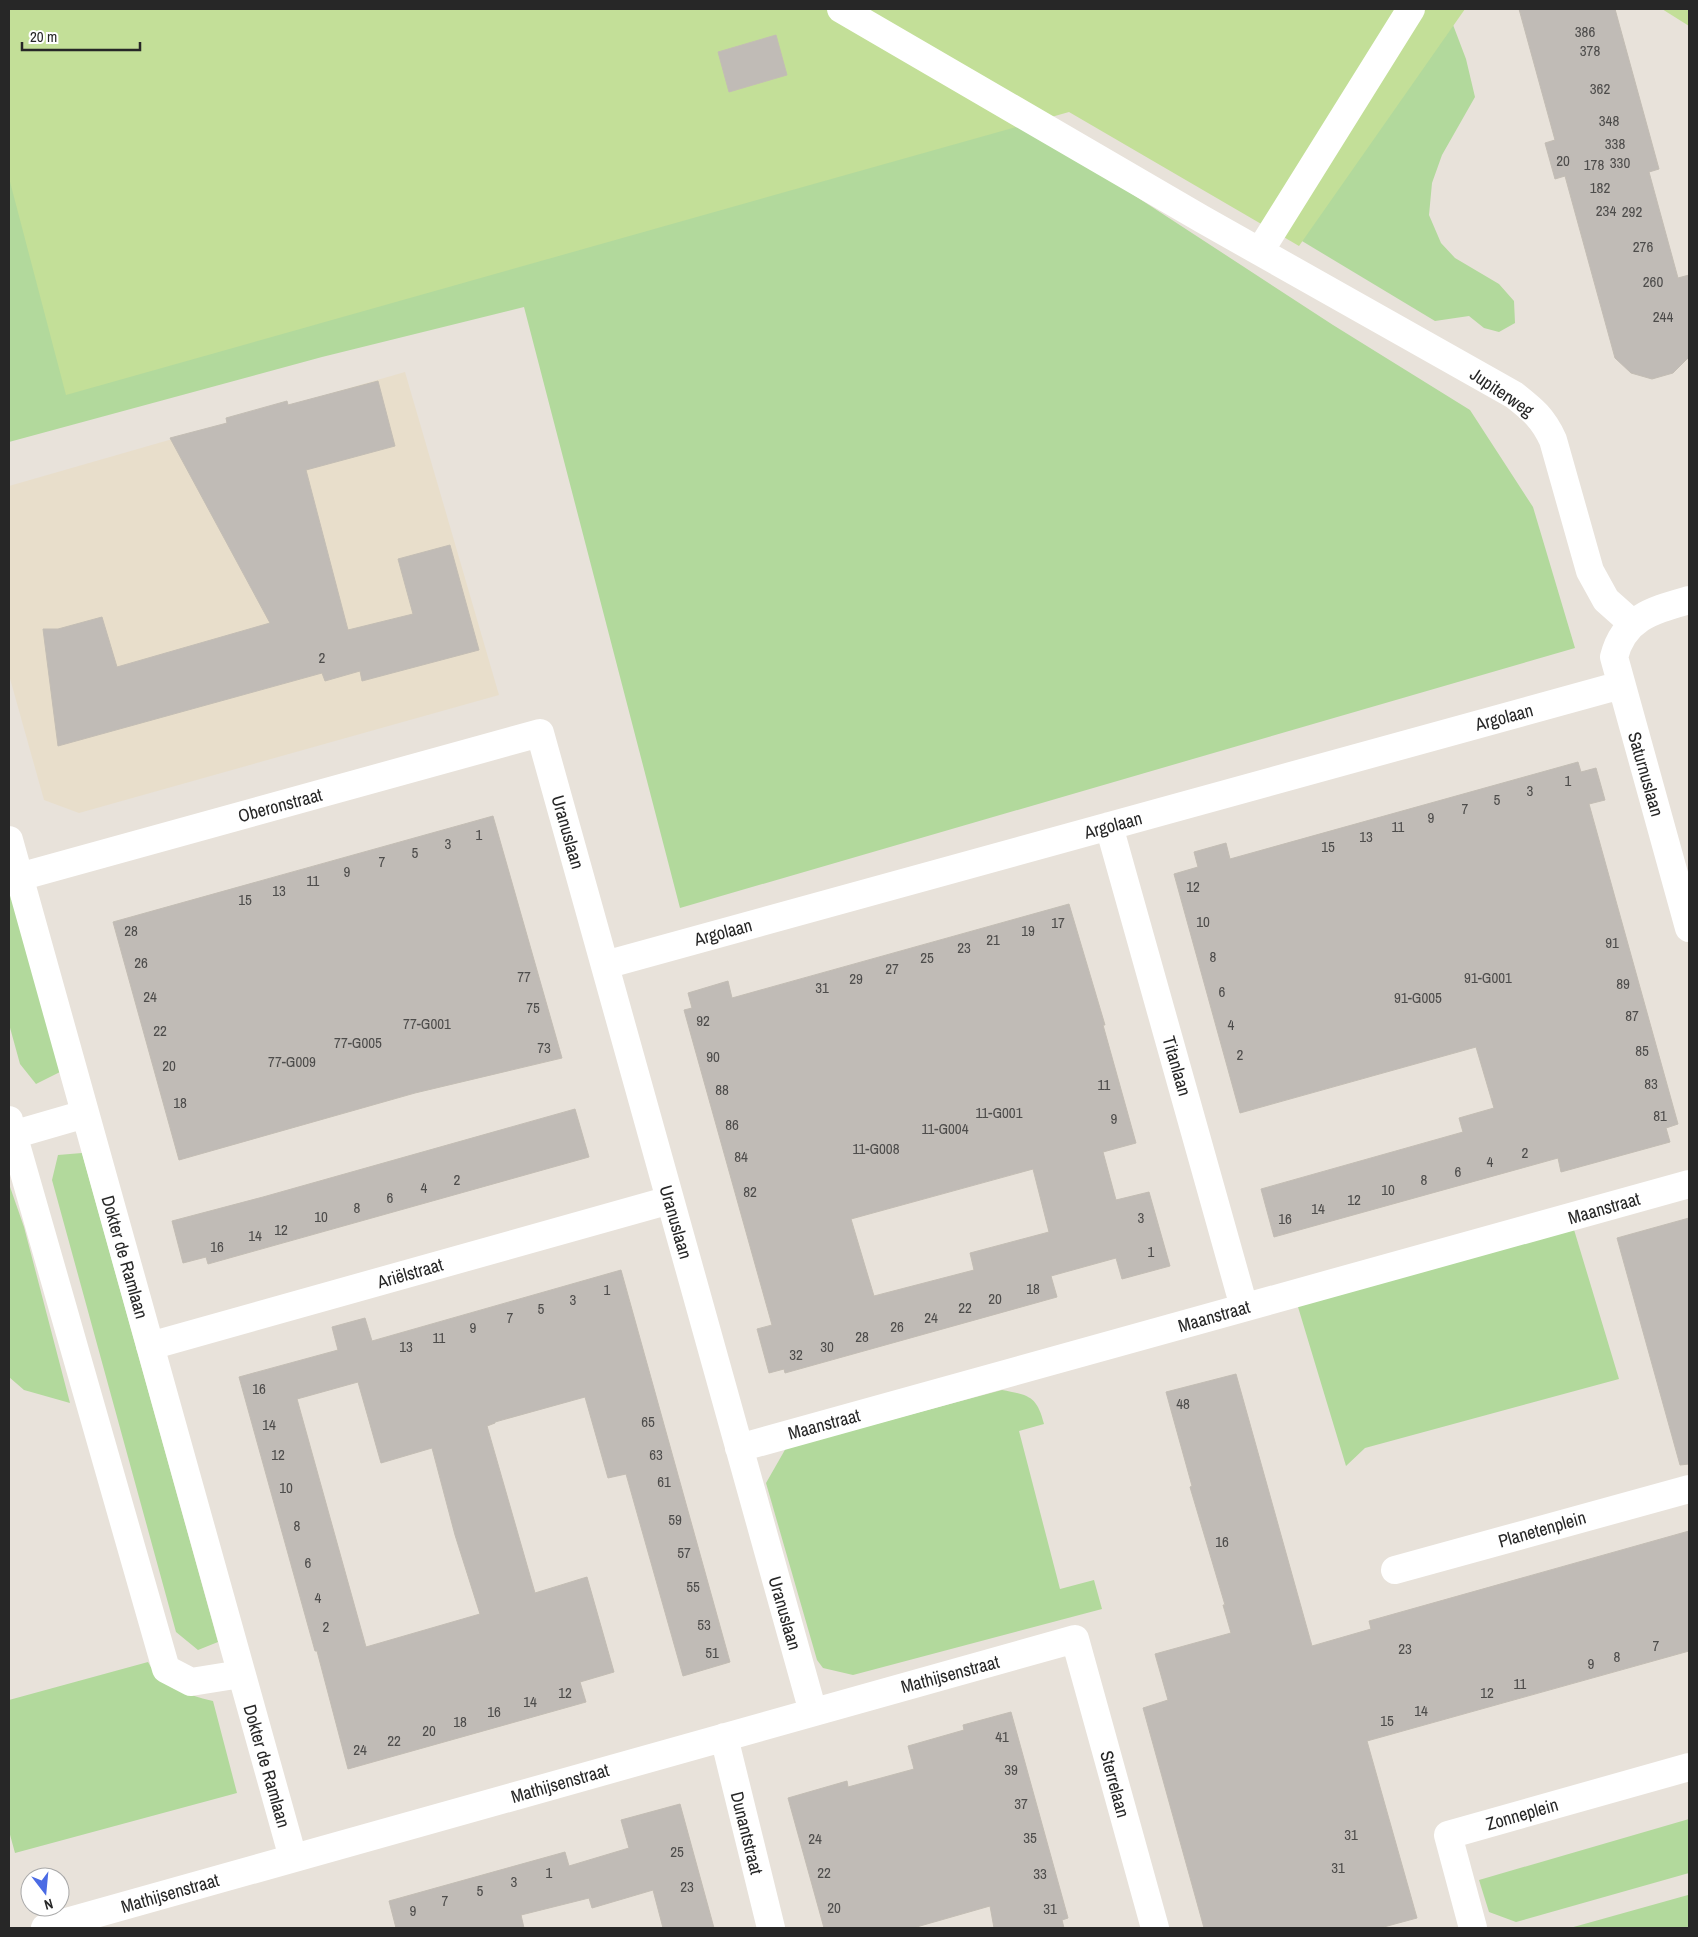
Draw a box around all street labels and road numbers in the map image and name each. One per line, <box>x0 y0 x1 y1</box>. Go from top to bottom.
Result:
street label: Jupiterweg <box>1465 361 1540 423</box>
street label: Argolaan <box>1471 697 1536 737</box>
street label: Saturnuslaan <box>1622 729 1670 819</box>
street label: Oberonstraat <box>235 782 325 828</box>
street label: Uranuslaan <box>546 792 590 872</box>
street label: Argolaan <box>1080 805 1145 845</box>
street label: Argolaan <box>690 912 755 952</box>
street label: Titanlaan <box>1157 1033 1197 1099</box>
street label: Uranuslaan <box>654 1182 698 1262</box>
street label: Maanstraat <box>1565 1186 1643 1230</box>
street label: Dokter de Ramlaan <box>95 1192 155 1322</box>
street label: Ariëlstraat <box>373 1252 446 1295</box>
street label: Maanstraat <box>1175 1294 1253 1338</box>
street label: Maanstraat <box>785 1402 863 1446</box>
street label: Planetenplein <box>1495 1505 1589 1553</box>
street label: Uranuslaan <box>763 1573 807 1653</box>
street label: Mathijsenstraat <box>898 1649 1002 1699</box>
street label: Dokter de Ramlaan <box>237 1701 297 1831</box>
street label: Sterrelaan <box>1094 1748 1136 1820</box>
street label: Mathijsenstraat <box>508 1757 612 1809</box>
street label: Dunantstraat <box>725 1789 769 1877</box>
street label: Zonneplein <box>1483 1792 1561 1836</box>
street label: Mathijsenstraat <box>118 1867 222 1919</box>

